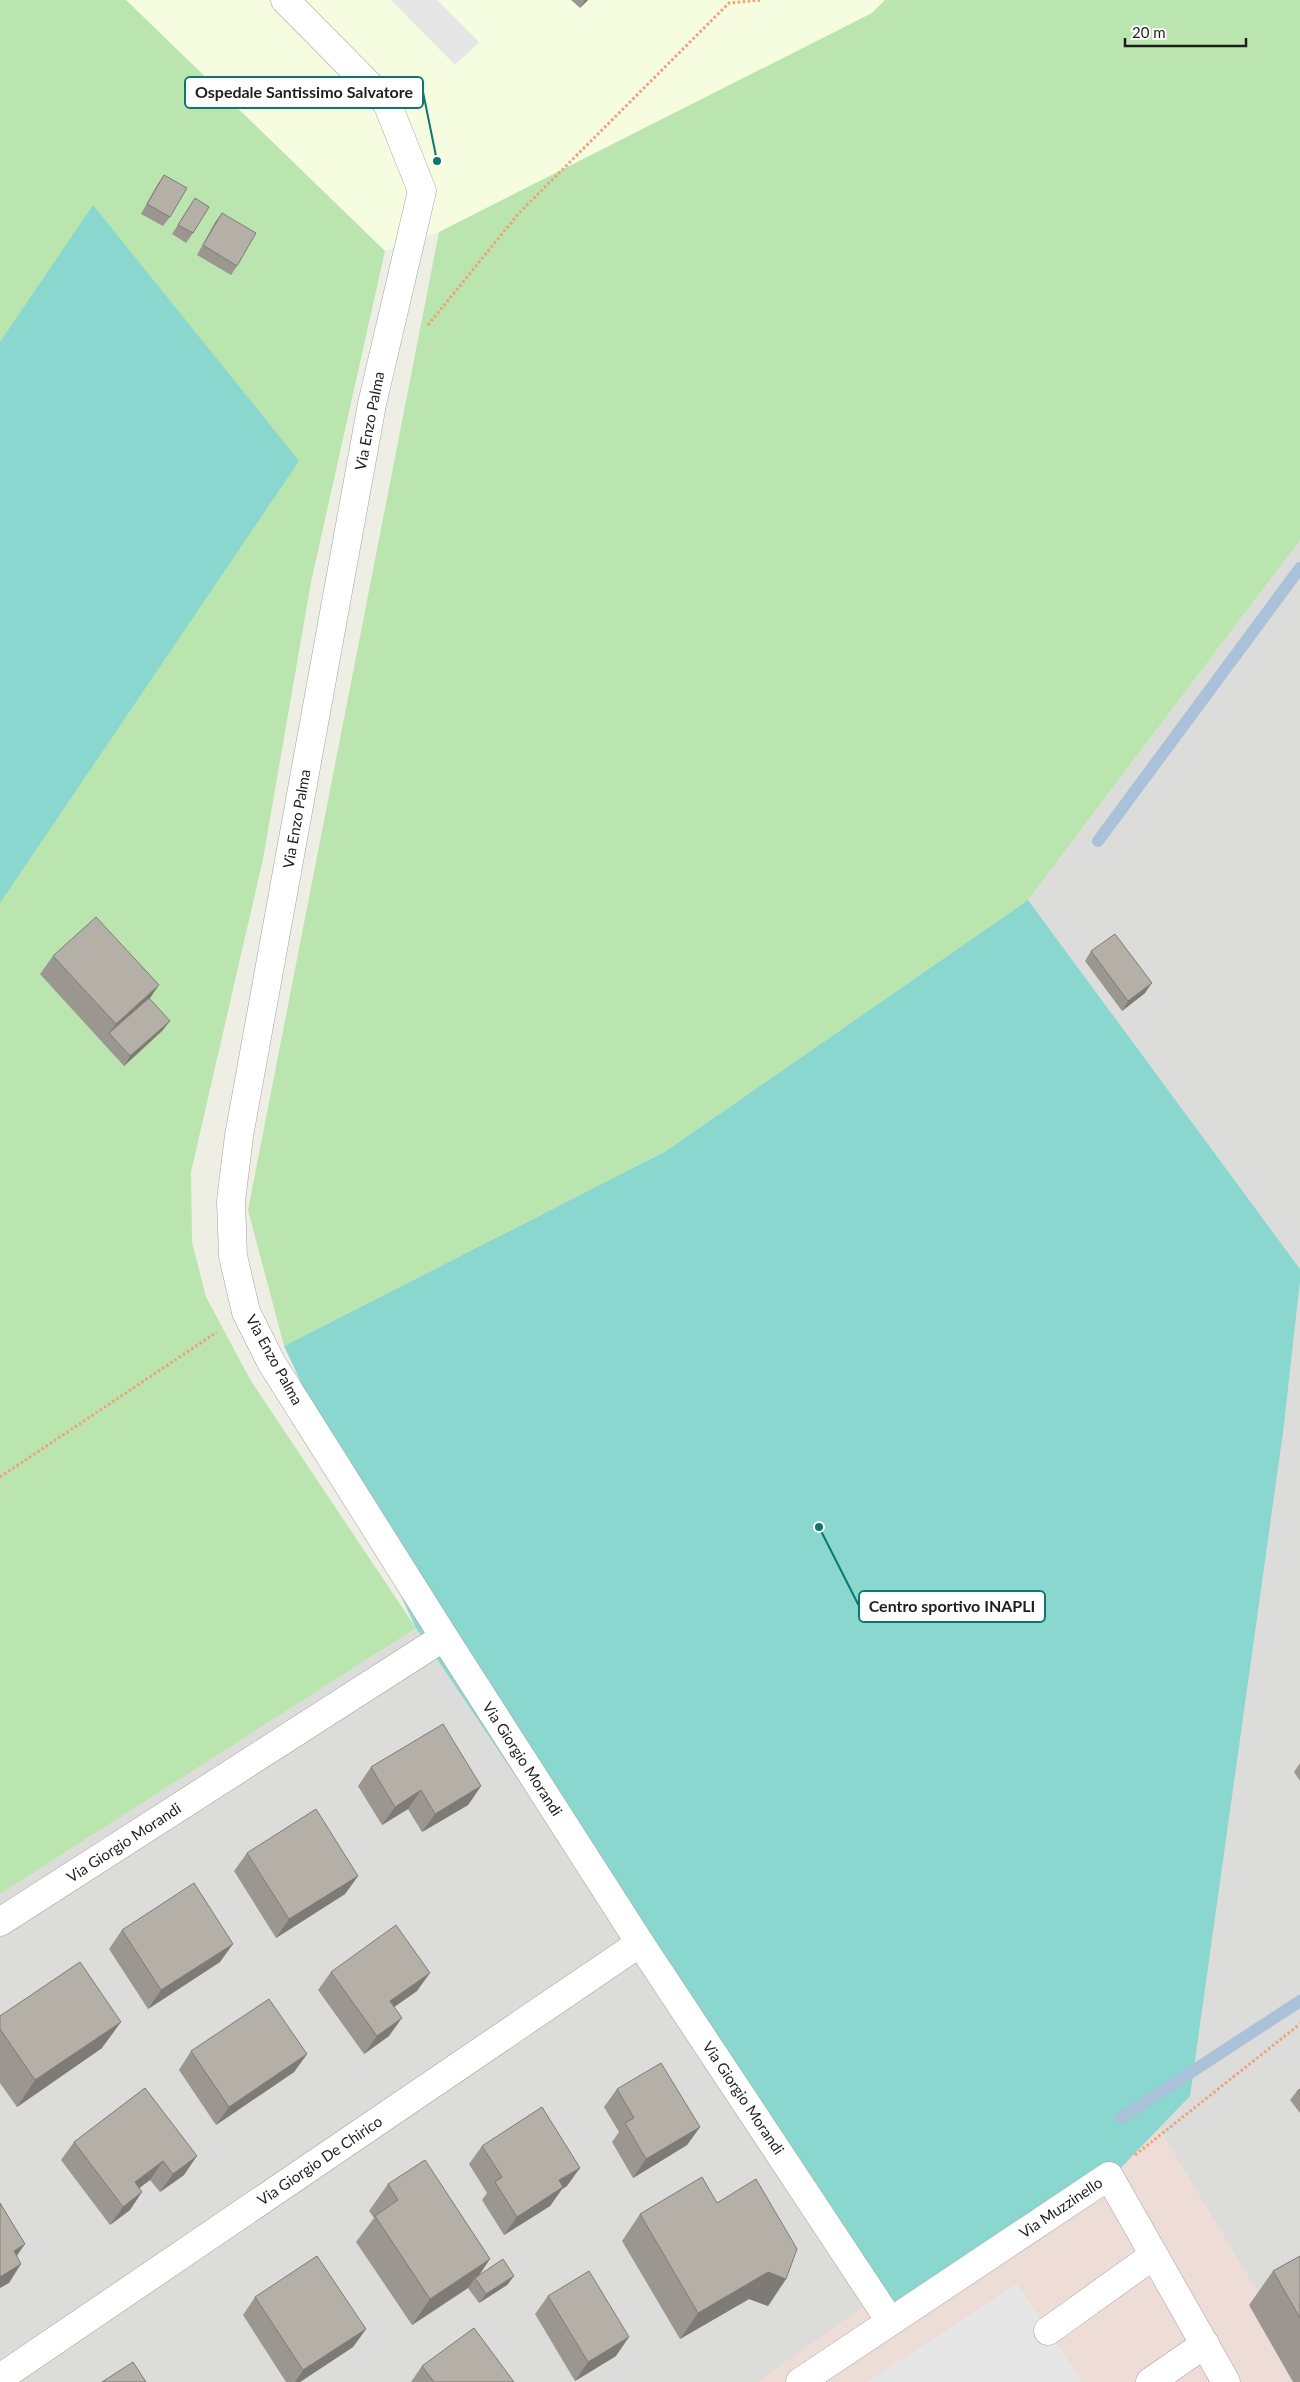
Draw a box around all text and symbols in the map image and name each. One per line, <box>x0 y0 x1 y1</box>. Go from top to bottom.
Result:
scale bar <box>1125 15 1246 47</box>
text: 20 m <box>1132 23 1166 41</box>
callout: Ospedale Santissimo Salvatore <box>185 77 423 108</box>
text: Ospedale Santissimo Salvatore <box>195 82 413 101</box>
street label: Via Enzo Palma <box>351 370 387 472</box>
street label: Via Enzo Palma <box>278 768 314 870</box>
street label: Via Enzo Palma <box>243 1311 307 1408</box>
callout: Centro sportivo INAPLI <box>859 1591 1045 1622</box>
text: Centro sportivo INAPLI <box>869 1596 1035 1615</box>
street label: Via Giorgio Morandi <box>479 1698 566 1819</box>
street label: Via Giorgio Morandi <box>63 1799 184 1886</box>
street label: Via Giorgio Morandi <box>699 2038 788 2157</box>
street label: Via Giorgio De Chirico <box>254 2112 385 2209</box>
street label: Via Muzzinello <box>1016 2173 1105 2242</box>

